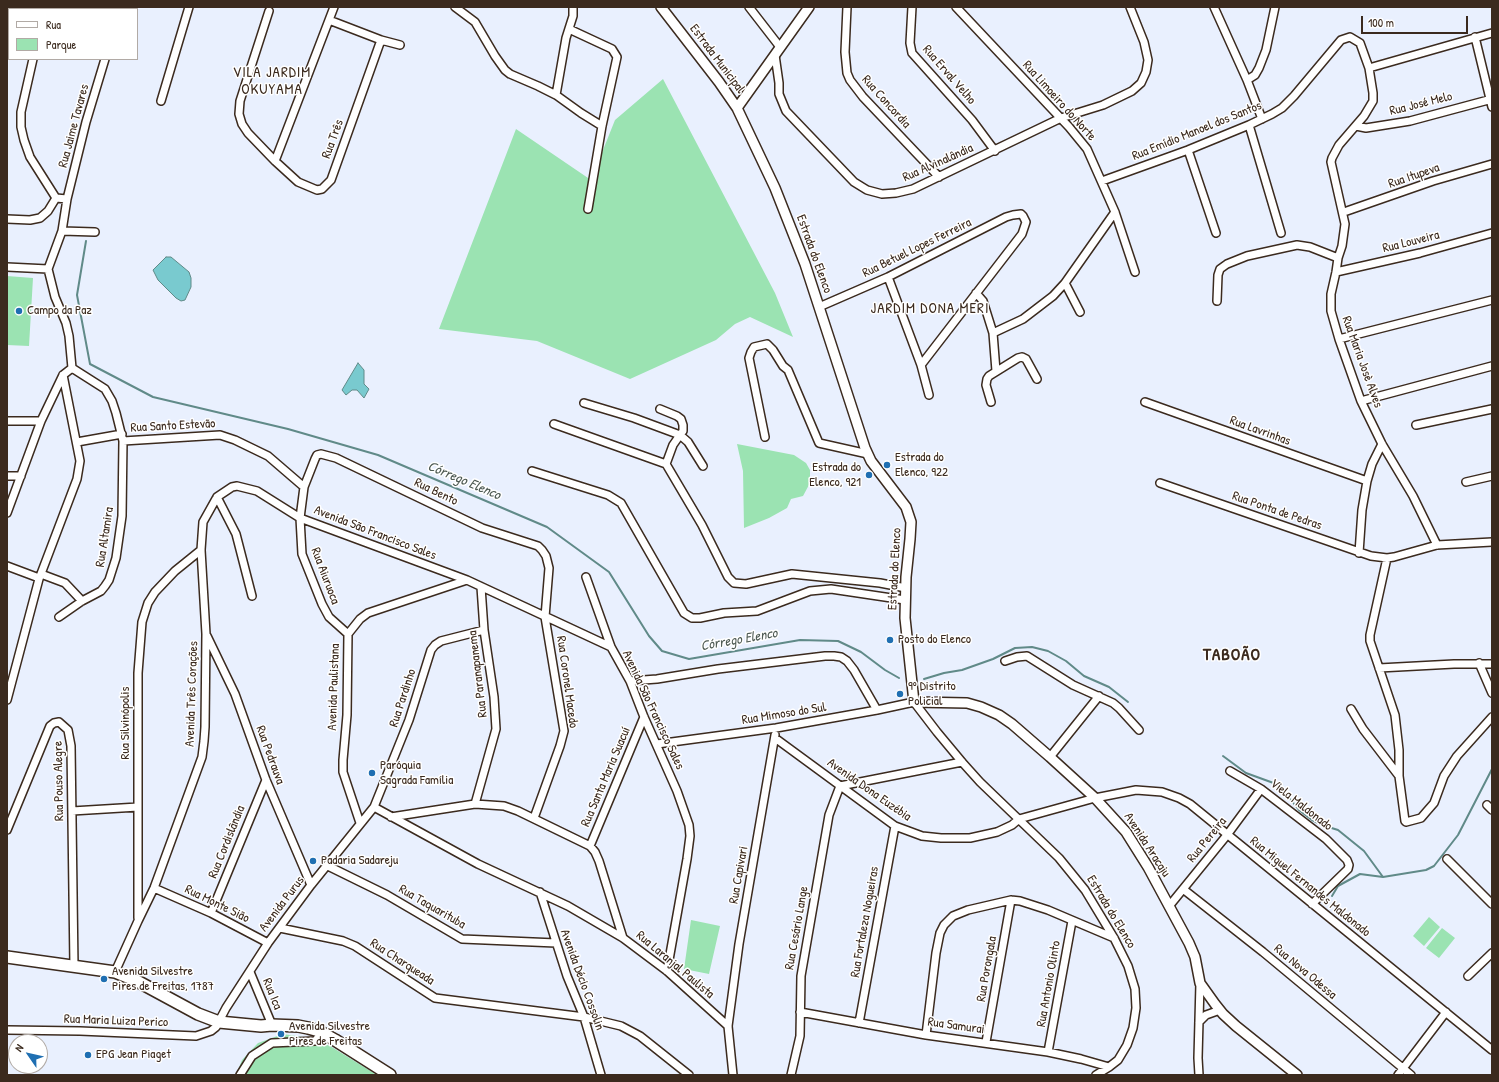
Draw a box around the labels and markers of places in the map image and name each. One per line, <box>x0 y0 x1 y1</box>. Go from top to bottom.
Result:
place label: Campo da Paz <box>27 303 92 319</box>
marker: Campo da Paz <box>14 306 24 316</box>
place label: Estrada do Elenco, 922 <box>895 450 948 481</box>
place label: Estrada do Elenco, 921 <box>809 460 861 491</box>
marker: Estrada do Elenco, 922 <box>882 460 892 470</box>
marker: Estrada do Elenco, 921 <box>864 470 874 480</box>
place label: Posto do Elenco <box>898 632 971 648</box>
marker: Posto do Elenco <box>885 635 895 645</box>
place label: 9º Distrito Policial <box>908 679 956 710</box>
marker: 9º Distrito Policial <box>895 689 905 699</box>
place label: Paróquia Sagrada Família <box>380 758 453 789</box>
marker: Paróquia Sagrada Família <box>367 768 377 778</box>
place label: Padaria Sadareju <box>321 853 398 869</box>
marker: Padaria Sadareju <box>308 856 318 866</box>
place label: Avenida Silvestre Pires de Freitas, 1787 <box>112 964 214 995</box>
marker: Avenida Silvestre Pires de Freitas, 1787 <box>99 974 109 984</box>
place label: Avenida Silvestre Pires de Freitas <box>289 1019 370 1050</box>
marker: Avenida Silvestre Pires de Freitas <box>276 1029 286 1039</box>
place label: EPG Jean Piaget <box>96 1047 171 1063</box>
marker: EPG Jean Piaget <box>83 1050 93 1060</box>

